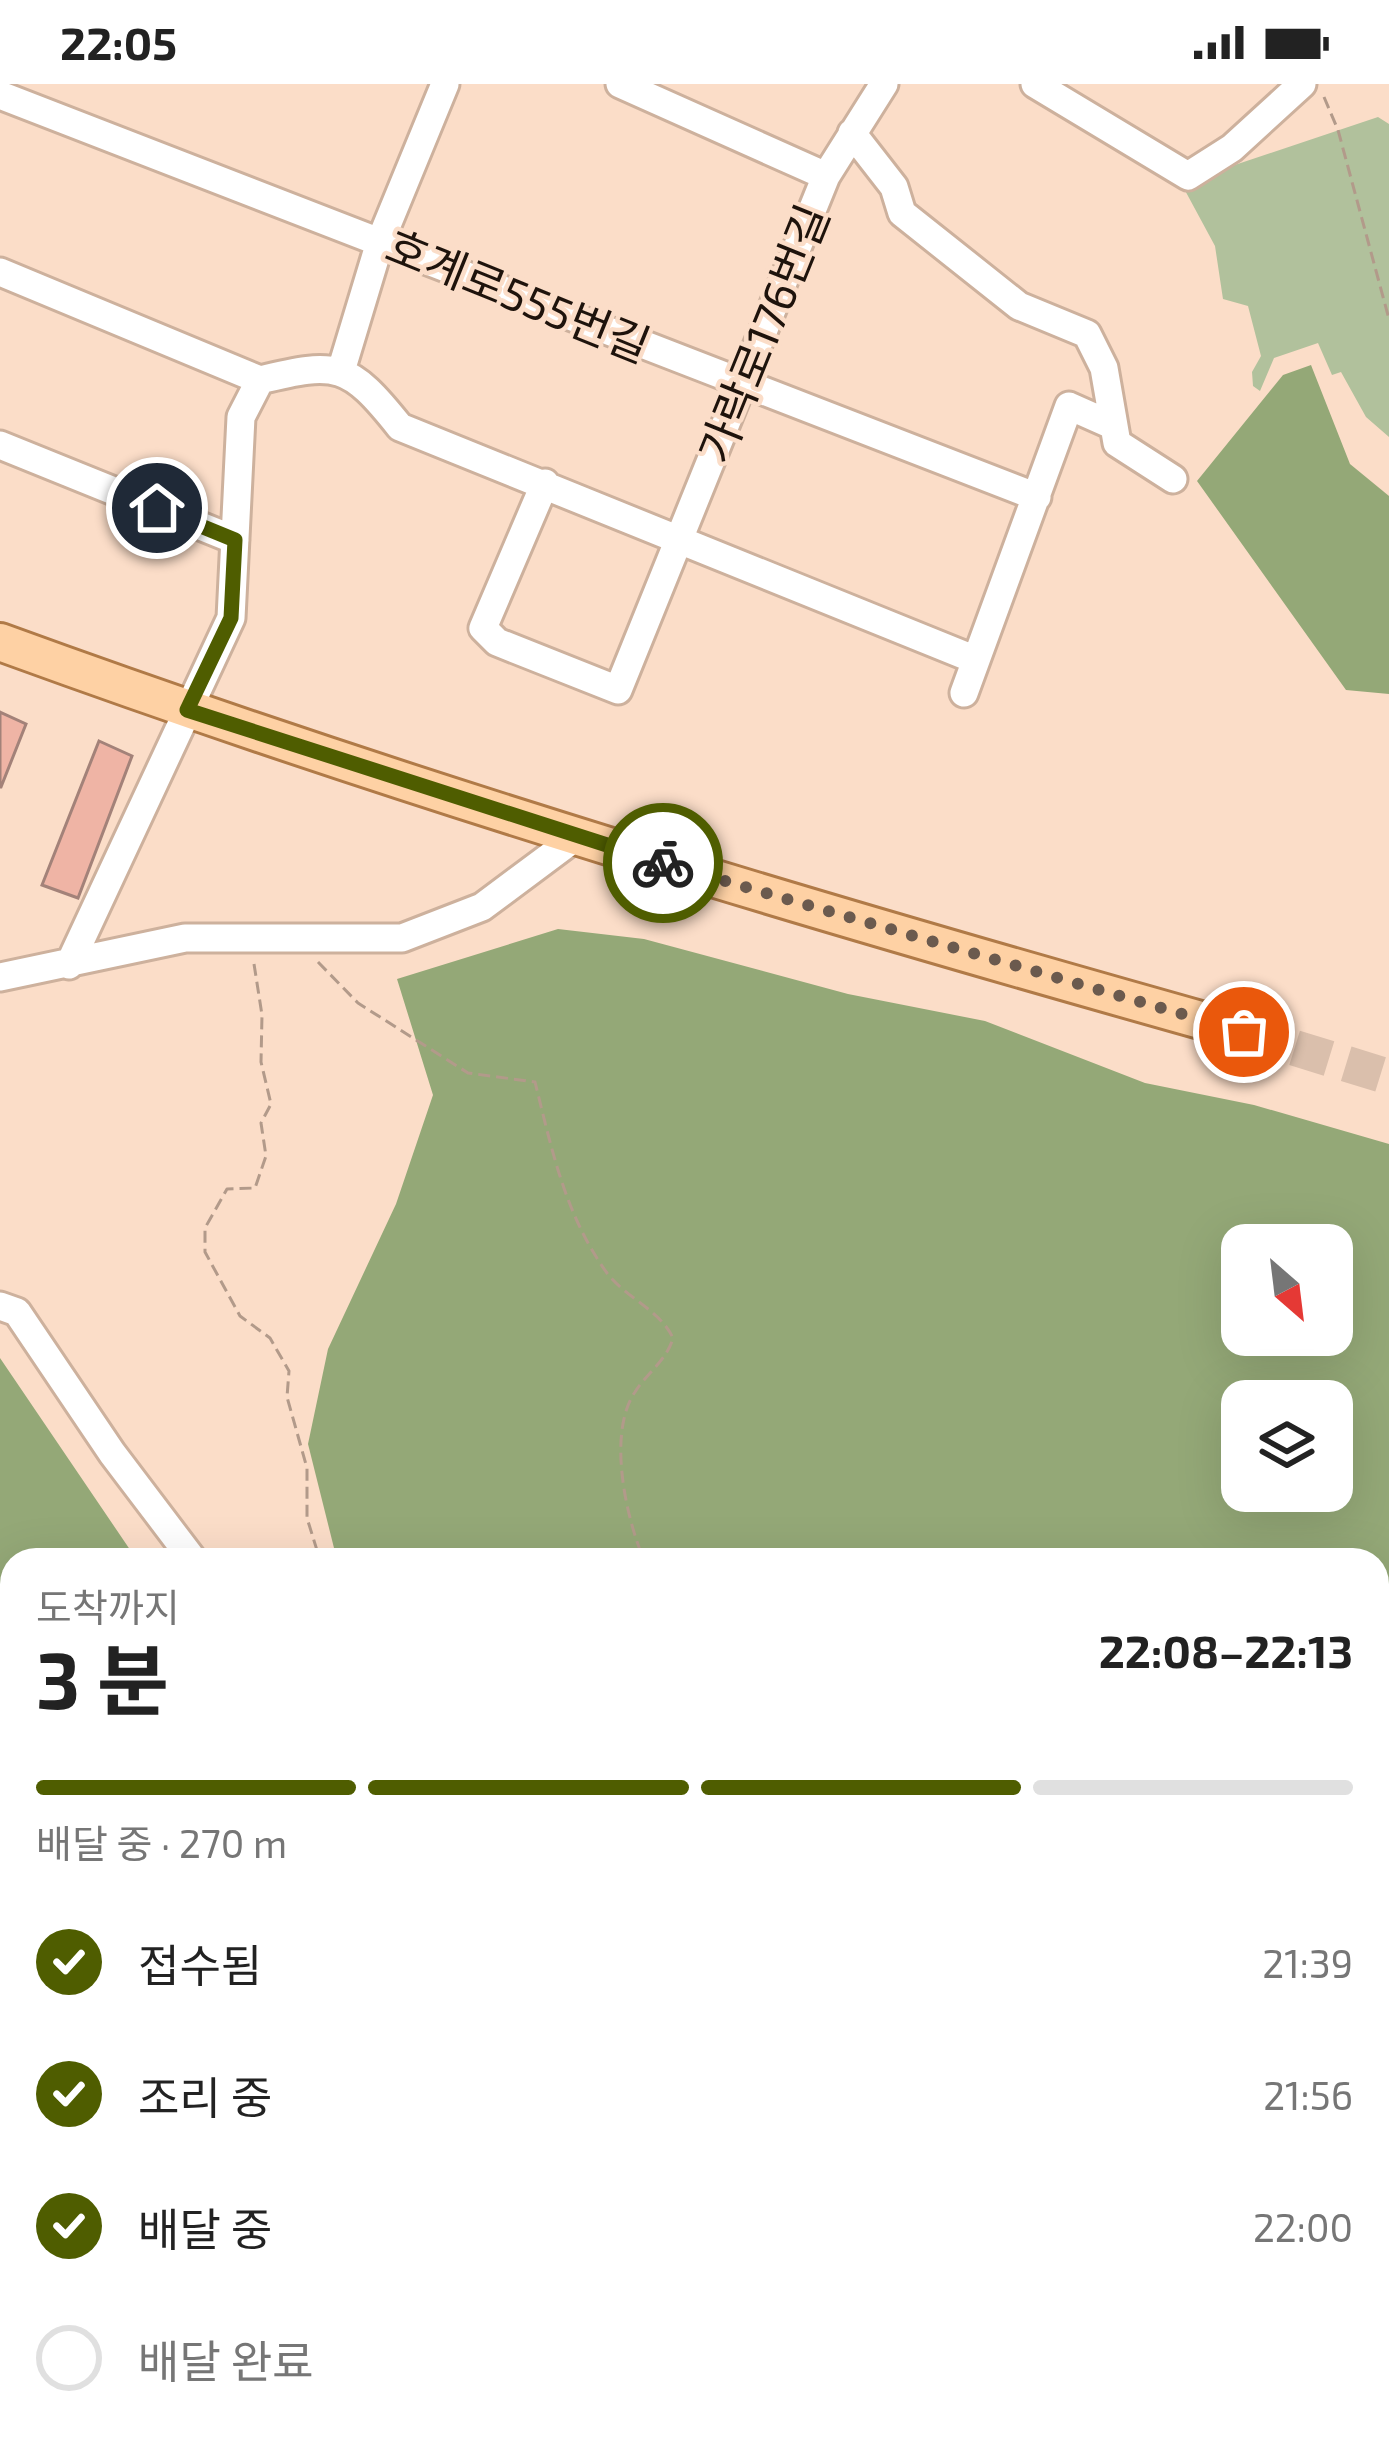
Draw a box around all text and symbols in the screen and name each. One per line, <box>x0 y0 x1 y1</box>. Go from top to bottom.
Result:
text: 22:05 <box>60 15 177 69</box>
street label: 가락로176번길 <box>686 196 838 470</box>
street label: 호계로555번길 <box>379 217 658 372</box>
pin <box>106 457 208 559</box>
icon: home <box>124 475 190 541</box>
courier <box>603 803 723 923</box>
icon: bike <box>630 830 696 896</box>
pin <box>1193 981 1295 1083</box>
icon: bag <box>1211 999 1277 1065</box>
north arrow <box>1221 1224 1353 1356</box>
map controls <box>1221 1224 1353 1512</box>
button: layers <box>1221 1380 1353 1512</box>
text: 도착까지 <box>36 1583 180 1630</box>
text: 22:08–22:13 <box>1099 1623 1353 1677</box>
text: 3 분 <box>36 1631 169 1725</box>
text: 배달 중 · 270 m <box>36 1819 287 1866</box>
icon: check <box>36 1929 102 1995</box>
text: 접수됨 <box>138 1937 262 1991</box>
text: 21:39 <box>1262 1939 1353 1986</box>
icon: check <box>36 2061 102 2127</box>
text: 조리 중 <box>138 2069 272 2123</box>
text: 21:56 <box>1263 2071 1353 2118</box>
icon: check <box>36 2193 102 2259</box>
text: 배달 중 <box>138 2201 272 2255</box>
text: 22:00 <box>1253 2203 1353 2250</box>
text: 배달 완료 <box>138 2333 314 2387</box>

